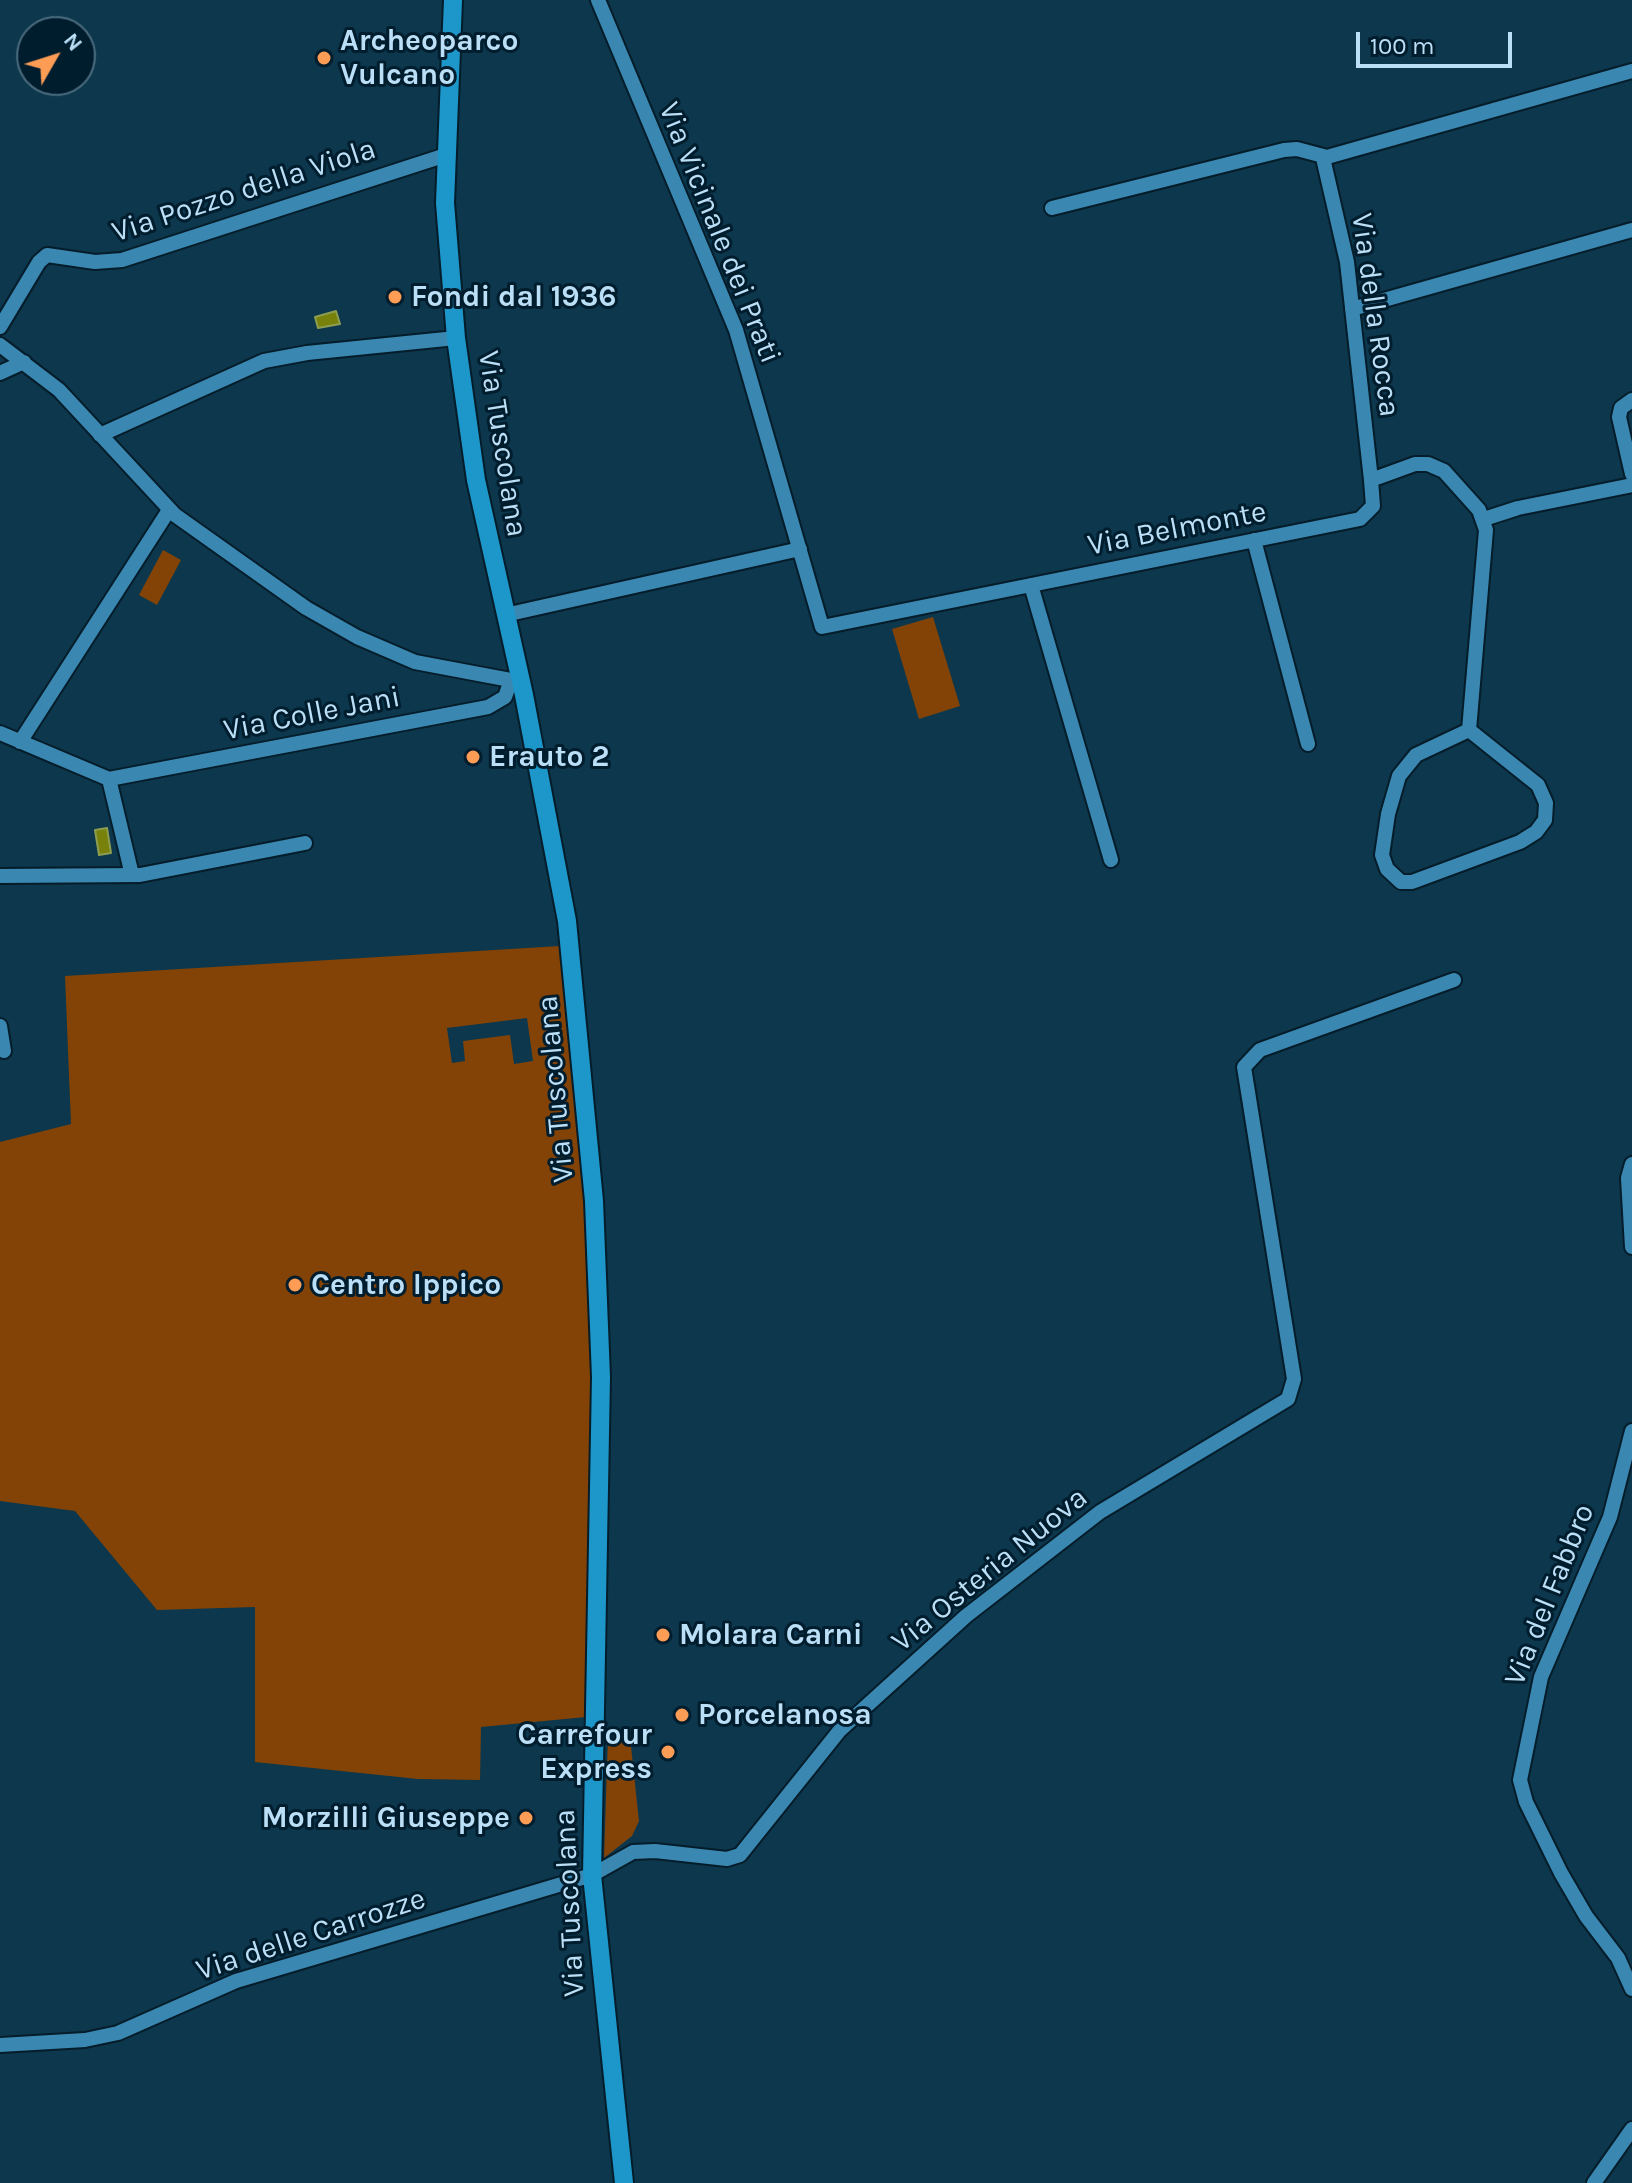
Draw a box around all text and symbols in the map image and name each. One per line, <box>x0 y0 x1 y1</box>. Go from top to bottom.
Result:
north arrow <box>16 16 96 96</box>
scale bar <box>1360 16 1516 66</box>
place label: Archeoparco Vulcano <box>340 23 518 94</box>
text: N <box>58 28 88 56</box>
text: 100 m <box>1370 32 1435 60</box>
marker: Archeoparco Vulcano <box>315 49 333 67</box>
street label: Via Vicinale dei Prati <box>650 97 788 369</box>
street label: Via Pozzo della Viola <box>108 131 380 251</box>
street label: Via della Rocca <box>1343 211 1407 419</box>
place label: Fondi dal 1936 <box>411 279 617 315</box>
marker: Fondi dal 1936 <box>386 288 404 306</box>
street label: Via Tuscolana <box>470 348 534 540</box>
street label: Via Belmonte <box>1085 494 1269 564</box>
street label: Via Colle Jani <box>221 679 403 749</box>
place label: Erauto 2 <box>489 739 609 775</box>
marker: Erauto 2 <box>464 748 482 766</box>
street label: Via Tuscolana <box>530 994 582 1184</box>
place label: Centro Ippico <box>311 1267 501 1303</box>
marker: Centro Ippico <box>286 1276 304 1294</box>
street label: Via Osteria Nuova <box>885 1480 1095 1660</box>
street label: Via del Fabbro <box>1497 1499 1603 1691</box>
place label: Molara Carni <box>679 1617 863 1653</box>
marker: Molara Carni <box>654 1626 672 1644</box>
place label: Porcelanosa <box>698 1697 872 1733</box>
marker: Porcelanosa <box>673 1706 691 1724</box>
place label: Carrefour Express <box>517 1717 652 1788</box>
marker: Carrefour Express <box>659 1743 677 1761</box>
place label: Morzilli Giuseppe <box>261 1800 510 1836</box>
street label: Via Tuscolana <box>547 1808 593 1998</box>
marker: Morzilli Giuseppe <box>517 1809 535 1827</box>
street label: Via delle Carrozze <box>192 1881 430 1989</box>

